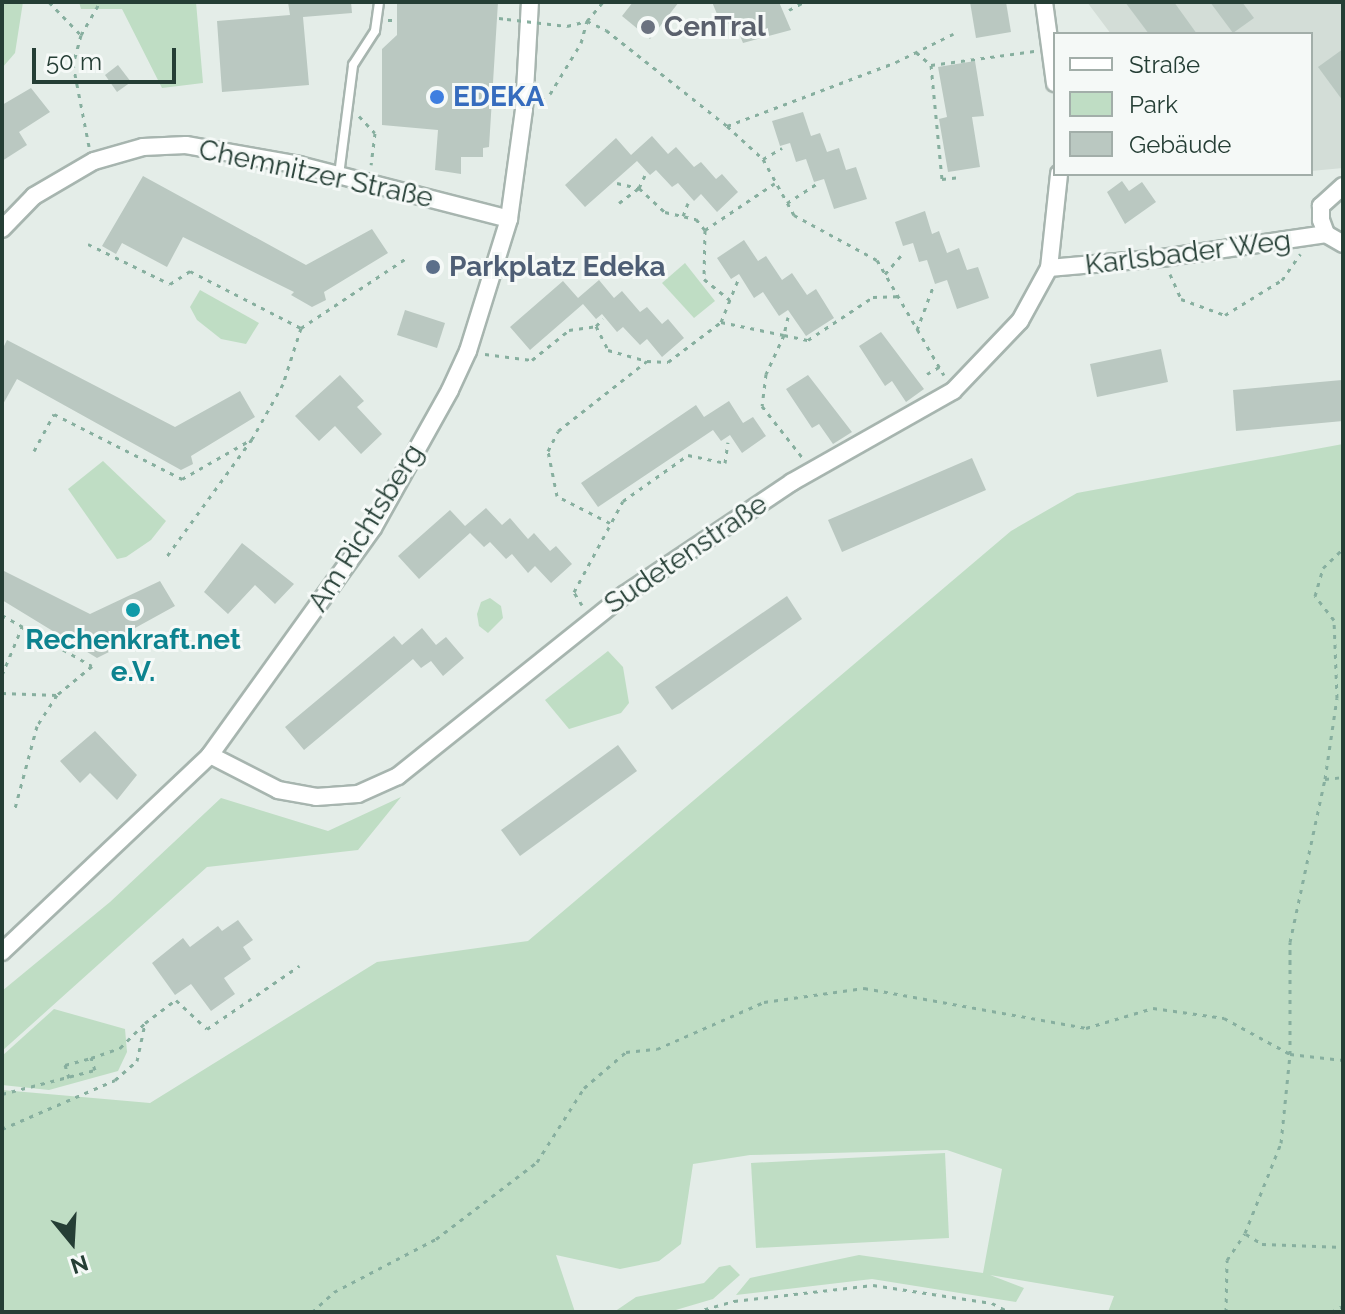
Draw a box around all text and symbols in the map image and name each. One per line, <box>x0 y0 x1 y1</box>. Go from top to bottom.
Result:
place label: CenTral <box>664 10 766 44</box>
marker: CenTral <box>639 18 657 36</box>
scale bar <box>36 32 180 82</box>
legend <box>1053 32 1313 176</box>
text: 50 m <box>46 47 102 76</box>
text: Straße <box>1129 50 1200 79</box>
place label: EDEKA <box>453 80 544 114</box>
marker: EDEKA <box>428 88 446 106</box>
text: Park <box>1129 90 1178 119</box>
text: Gebäude <box>1129 130 1231 159</box>
street label: Chemnitzer Straße <box>195 133 437 215</box>
street label: Karlsbader Weg <box>1082 224 1294 282</box>
place label: Parkplatz Edeka <box>449 250 666 284</box>
marker: Parkplatz Edeka <box>424 258 442 276</box>
street label: Am Richtsberg <box>301 438 431 618</box>
street label: Sudetenstraße <box>598 487 774 621</box>
marker: Rechenkraft.net e.V. <box>124 601 142 619</box>
place label: Rechenkraft.net e.V. <box>25 623 241 689</box>
north arrow <box>32 1202 112 1282</box>
text: N <box>67 1250 91 1280</box>

